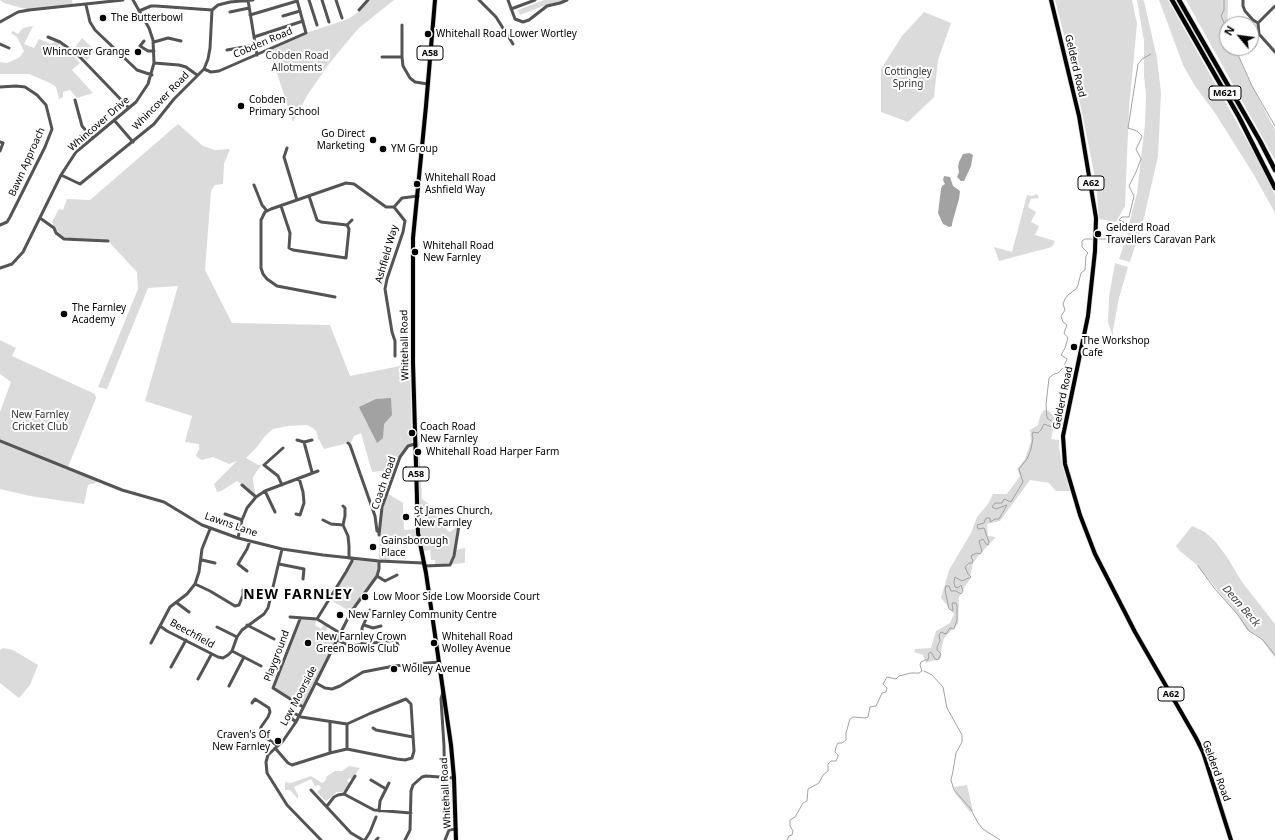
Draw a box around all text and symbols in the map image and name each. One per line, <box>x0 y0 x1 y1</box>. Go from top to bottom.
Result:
place label: The Butterbowl <box>111 12 183 24</box>
marker: The Butterbowl <box>98 13 108 23</box>
north arrow <box>1219 16 1259 56</box>
text: N <box>1220 23 1238 38</box>
street label: Cobden Road <box>232 25 294 61</box>
place label: Whitehall Road Lower Wortley <box>436 28 577 40</box>
marker: Whitehall Road Lower Wortley <box>423 29 433 39</box>
street label: Gelderd Road <box>1062 33 1088 99</box>
place label: Whincover Grange <box>43 46 130 58</box>
road number: A58 <box>417 46 443 60</box>
marker: Whincover Grange <box>133 47 143 57</box>
park label: Cobden Road Allotments <box>265 50 329 74</box>
park label: Cottingley Spring <box>884 66 932 90</box>
street label: Whincover Road <box>130 69 192 133</box>
road number: M621 <box>1209 86 1241 100</box>
street label: Whincover Drive <box>66 94 132 154</box>
place label: Cobden Primary School <box>249 94 320 118</box>
marker: Cobden Primary School <box>236 101 246 111</box>
street label: Bawn Approach <box>6 126 48 198</box>
place label: Go Direct Marketing <box>317 128 365 152</box>
marker: Go Direct Marketing <box>368 135 378 145</box>
place label: YM Group <box>391 143 438 155</box>
marker: YM Group <box>378 144 388 154</box>
place label: Whitehall Road Ashfield Way <box>425 172 496 196</box>
road number: A62 <box>1078 176 1104 190</box>
marker: Whitehall Road Ashfield Way <box>412 179 422 189</box>
place label: Gelderd Road Travellers Caravan Park <box>1106 222 1216 246</box>
street label: Ashfield Way <box>373 223 401 285</box>
marker: Gelderd Road Travellers Caravan Park <box>1093 229 1103 239</box>
place label: Whitehall Road New Farnley <box>423 240 494 264</box>
marker: Whitehall Road New Farnley <box>410 247 420 257</box>
place label: The Farnley Academy <box>72 302 126 326</box>
marker: The Farnley Academy <box>59 309 69 319</box>
street label: Whitehall Road <box>398 309 412 381</box>
place label: The Workshop Cafe <box>1082 335 1150 358</box>
marker: The Workshop Cafe <box>1069 342 1079 352</box>
street label: Gelderd Road <box>1050 365 1076 431</box>
park label: New Farnley Cricket Club <box>11 409 69 432</box>
place label: Coach Road New Farnley <box>420 421 478 444</box>
marker: Coach Road New Farnley <box>407 428 417 438</box>
place label: Whitehall Road Harper Farm <box>426 446 559 458</box>
marker: Whitehall Road Harper Farm <box>413 447 423 457</box>
street label: Coach Road <box>369 455 399 511</box>
road number: A58 <box>403 467 429 481</box>
place label: St James Church, New Farnley <box>414 505 493 528</box>
street label: Lawns Lane <box>203 510 259 540</box>
marker: St James Church, New Farnley <box>401 512 411 522</box>
place label: Gainsborough Place <box>381 535 448 558</box>
marker: Gainsborough Place <box>368 542 378 552</box>
water label: Dean Beck <box>1219 582 1263 630</box>
district label: NEW FARNLEY <box>243 587 353 603</box>
place label: Low Moor Side Low Moorside Court <box>373 591 540 603</box>
marker: Low Moor Side Low Moorside Court <box>360 592 370 602</box>
place label: New Farnley Community Centre <box>348 609 497 621</box>
marker: New Farnley Community Centre <box>335 610 345 620</box>
street label: Beechfield <box>168 617 216 651</box>
street label: Playground <box>262 629 292 683</box>
place label: New Farnley Crown Green Bowls Club <box>316 631 406 654</box>
place label: Whitehall Road Wolley Avenue <box>442 631 513 654</box>
marker: New Farnley Crown Green Bowls Club <box>303 638 313 648</box>
marker: Whitehall Road Wolley Avenue <box>429 638 439 648</box>
place label: Wolley Avenue <box>402 663 471 675</box>
street label: Low Moorside <box>278 664 320 728</box>
marker: Wolley Avenue <box>389 664 399 674</box>
road number: A62 <box>1158 687 1184 701</box>
place label: Craven's Of New Farnley <box>212 729 270 752</box>
marker: Craven's Of New Farnley <box>273 736 283 746</box>
street label: Gelderd Road <box>1199 739 1233 803</box>
street label: Whitehall Road <box>438 757 454 829</box>

